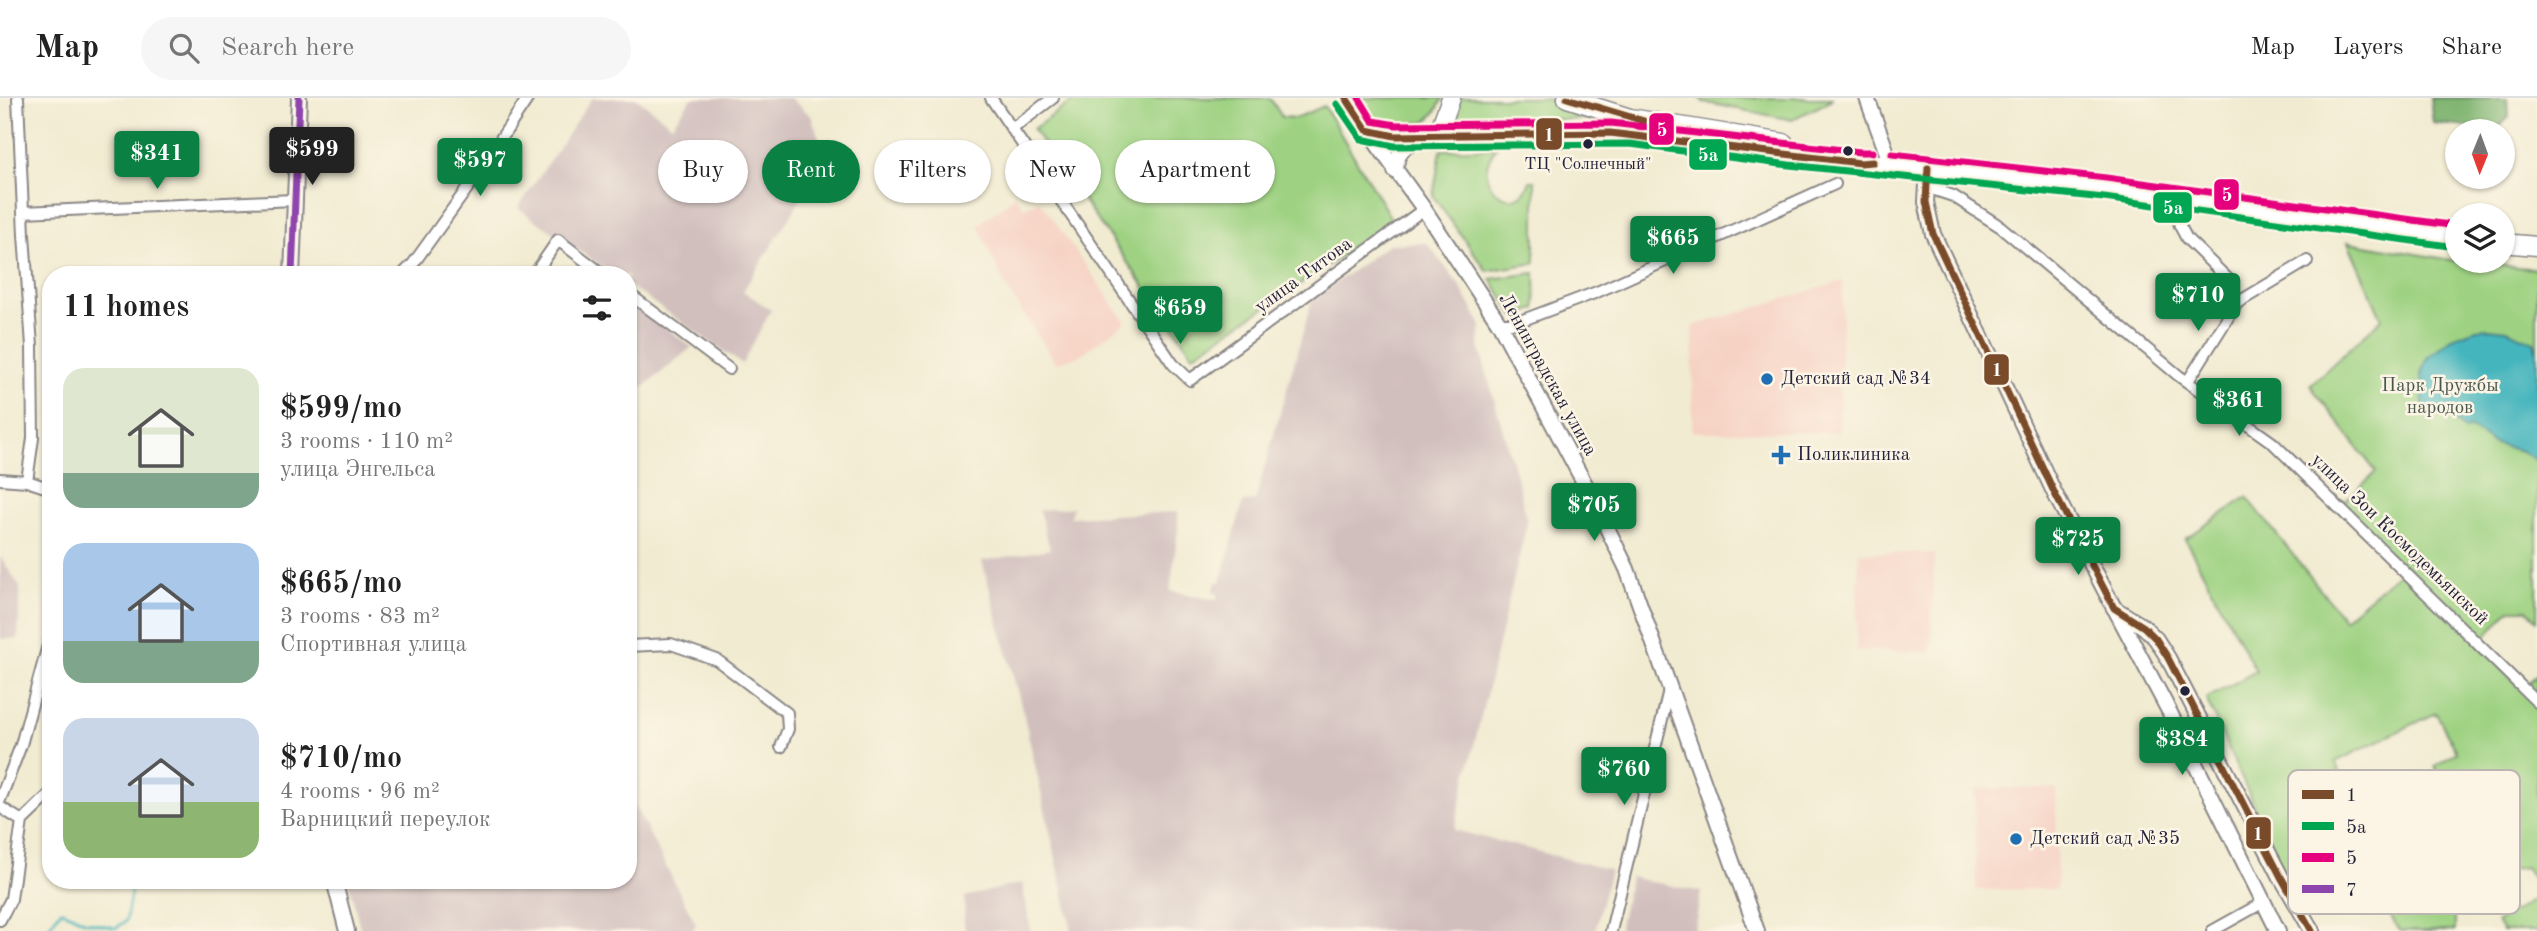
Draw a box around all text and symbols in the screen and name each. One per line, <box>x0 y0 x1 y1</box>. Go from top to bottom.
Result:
search box <box>141 17 631 80</box>
icon: search <box>165 29 203 67</box>
text: Map <box>35 32 99 65</box>
text: Search here <box>221 35 354 61</box>
text: Map <box>2251 36 2295 60</box>
text: Layers <box>2333 36 2403 60</box>
text: Share <box>2441 36 2502 60</box>
line badge: 5 <box>1648 112 1675 146</box>
line badge: 1 <box>1535 117 1563 151</box>
north arrow <box>2445 119 2515 189</box>
map controls <box>2445 119 2515 273</box>
text: 5 <box>1656 122 1668 141</box>
pin: $599 <box>271 127 353 187</box>
text: 1 <box>1543 127 1555 146</box>
pin: $341 <box>116 132 198 191</box>
marker: ТЦ "Солнечный" <box>1581 137 1595 151</box>
text: $599 <box>285 138 339 161</box>
line badge: 5а <box>1688 138 1728 171</box>
pin: $597 <box>439 139 521 198</box>
chip: Buy <box>658 140 748 203</box>
chip: Rent <box>762 140 860 203</box>
chip: Filters <box>874 140 991 203</box>
chip: New <box>1005 140 1101 203</box>
chip: Apartment <box>1115 140 1275 203</box>
text: $341 <box>130 142 184 165</box>
unlabelled marker <box>1841 144 1855 158</box>
text: 5а <box>1698 147 1719 166</box>
text: $597 <box>453 149 507 172</box>
place label: ТЦ "Солнечный" <box>1524 156 1652 173</box>
line badge: 5 <box>2213 178 2240 211</box>
text: 5 <box>2221 187 2233 206</box>
line badge: 5а <box>2152 191 2193 224</box>
text: 5а <box>2163 200 2184 219</box>
button: layers <box>2445 203 2515 273</box>
pin: $665 <box>1632 216 1714 276</box>
text: $665 <box>1646 227 1700 250</box>
street label: улица Титова <box>1252 234 1356 317</box>
pin: $710 <box>2157 274 2239 333</box>
text: $710 <box>2171 284 2225 307</box>
pin: $659 <box>1139 286 1221 346</box>
icon: filters <box>578 289 616 327</box>
street label: Ленинградская улица <box>1494 291 1600 460</box>
text: 11 homes <box>63 293 189 323</box>
text: $659 <box>1153 297 1207 320</box>
line badge: 1 <box>1983 353 2010 386</box>
text: 1 <box>1991 362 2003 381</box>
place label: Детский сад №34 <box>1781 370 1931 389</box>
marker: Детский сад №34 <box>1759 371 1775 387</box>
park label: Парк Дружбы народов <box>2381 377 2499 418</box>
pin: $361 <box>2198 378 2280 438</box>
text: $361 <box>2212 389 2266 412</box>
text: $599/mo <box>280 394 402 424</box>
icon: home <box>119 396 203 480</box>
text: 3 rooms · 110 m² <box>280 430 453 453</box>
marker: Поликлиника <box>1771 445 1791 465</box>
place label: Поликлиника <box>1797 446 1911 465</box>
street label: улица Зои Космодемьянской <box>2307 451 2491 629</box>
text: улица Энгельса <box>280 458 436 481</box>
pin: $705 <box>1553 484 1635 543</box>
text: $705 <box>1567 494 1621 517</box>
pin: $725 <box>2037 518 2119 577</box>
text: $725 <box>2051 528 2105 551</box>
text: $665/mo <box>280 569 402 599</box>
icon: home <box>119 571 203 655</box>
text: 3 rooms · 83 m² <box>280 605 440 628</box>
text: Спортивная улица <box>280 633 467 656</box>
unlabelled marker <box>2178 684 2192 698</box>
pin: $384 <box>2141 718 2223 777</box>
text: $384 <box>2155 728 2209 751</box>
text: $710/mo <box>280 744 402 774</box>
icon: home <box>119 746 203 830</box>
pin: $760 <box>1583 748 1665 807</box>
text: $760 <box>1597 758 1651 781</box>
legend <box>2288 770 2520 914</box>
text: 4 rooms · 96 m² <box>280 780 440 803</box>
text: 1 <box>2346 787 2357 806</box>
text: Варницкий переулок <box>280 808 491 831</box>
line badge: 1 <box>2245 816 2272 850</box>
text: 5а <box>2346 819 2367 838</box>
text: 1 <box>2252 826 2264 845</box>
place label: Детский сад №35 <box>2030 830 2180 849</box>
marker: Детский сад №35 <box>2008 831 2024 847</box>
text: 5 <box>2346 850 2357 869</box>
text: 7 <box>2346 882 2357 901</box>

